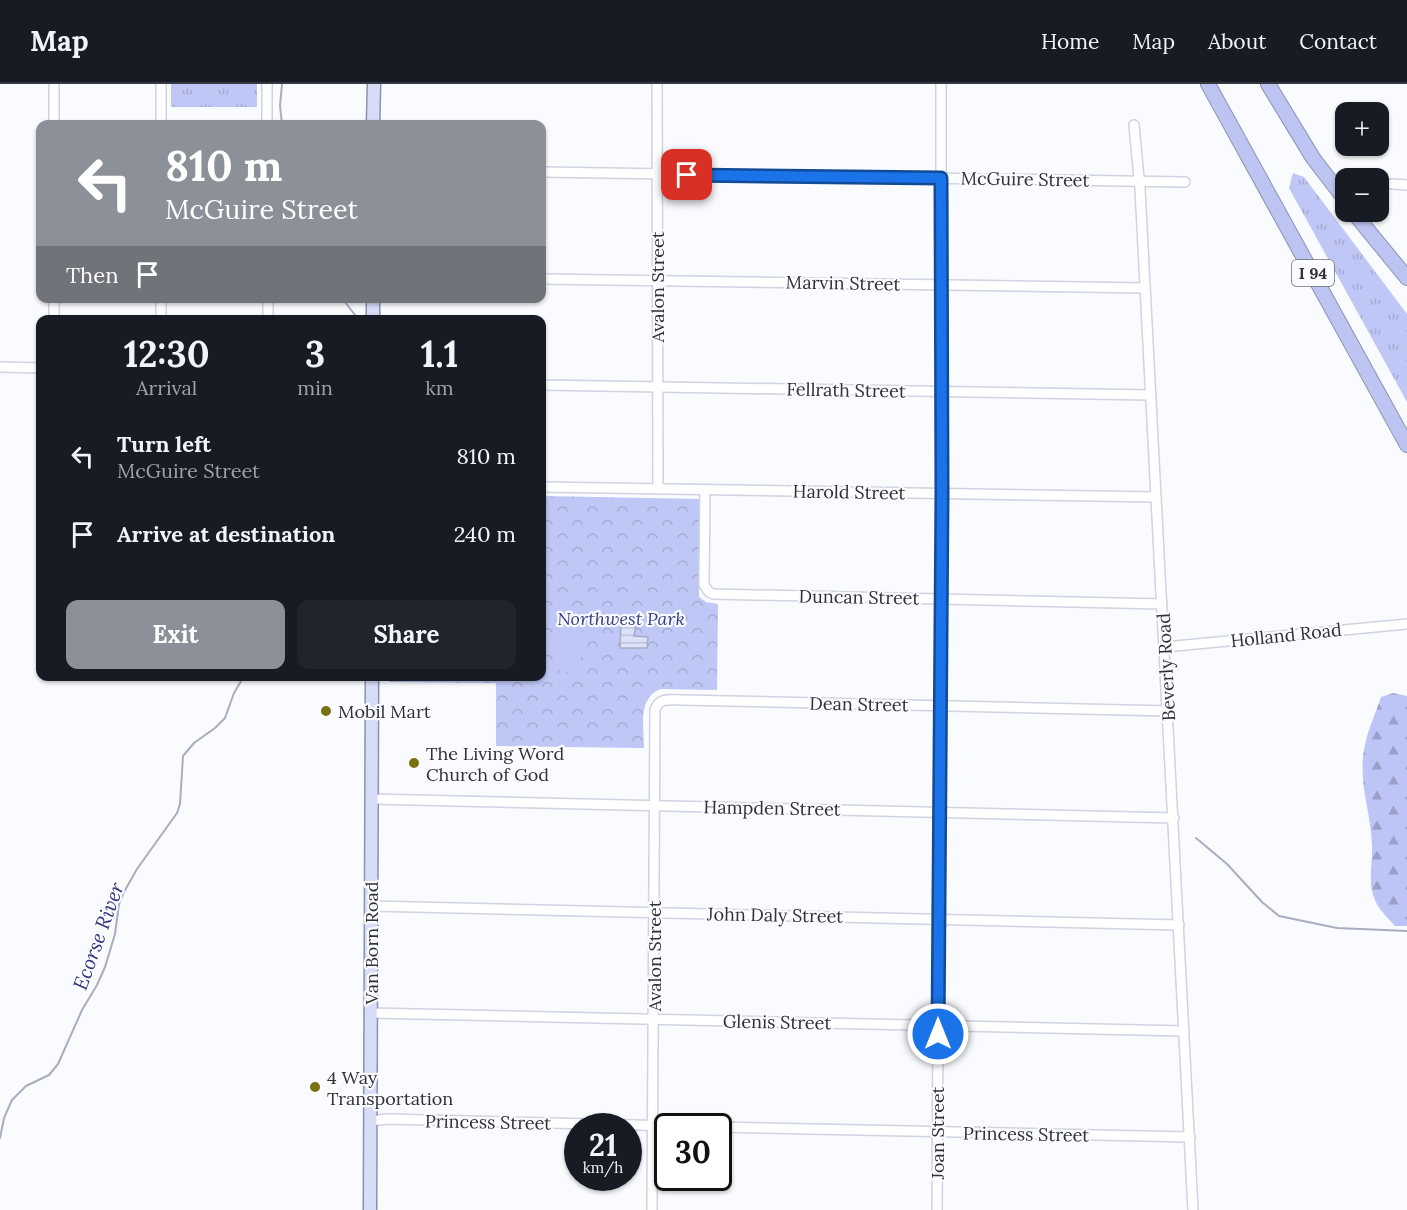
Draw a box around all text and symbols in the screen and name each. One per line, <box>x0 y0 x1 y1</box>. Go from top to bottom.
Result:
text: Map <box>30 23 89 59</box>
text: Home <box>1041 28 1099 55</box>
text: Map <box>1132 28 1175 55</box>
text: About <box>1208 28 1266 55</box>
text: Contact <box>1299 28 1377 55</box>
map controls <box>1335 102 1389 222</box>
button: + <box>1335 102 1389 156</box>
text: 810 m <box>165 139 282 193</box>
icon: left <box>66 144 144 222</box>
pin <box>661 149 712 200</box>
icon: arrive <box>670 158 703 191</box>
street label: McGuire Street <box>961 166 1089 192</box>
button: − <box>1335 168 1389 222</box>
text: McGuire Street <box>165 192 358 226</box>
street label: Avalon Street <box>646 231 669 344</box>
icon: arrive <box>131 258 164 291</box>
road number: I 94 <box>1292 260 1334 286</box>
text: Then <box>66 261 119 289</box>
street label: Marvin Street <box>786 271 901 295</box>
text: 12:30 <box>124 331 210 377</box>
text: 3 <box>305 331 325 377</box>
text: 1.1 <box>421 331 458 377</box>
text: Arrival <box>136 375 197 400</box>
text: min <box>297 375 333 400</box>
text: km <box>425 375 454 400</box>
street label: Fellrath Street <box>786 377 906 403</box>
text: Turn left <box>117 430 211 458</box>
icon: left <box>66 440 99 473</box>
text: 810 m <box>457 442 516 470</box>
text: McGuire Street <box>117 458 260 483</box>
street label: Harold Street <box>792 480 906 504</box>
icon: arrive <box>66 518 99 551</box>
text: Arrive at destination <box>117 520 335 548</box>
text: 240 m <box>454 520 516 548</box>
street label: Duncan Street <box>799 584 920 610</box>
button: Exit <box>66 600 285 669</box>
button: Share <box>297 600 516 669</box>
park label: Northwest Park <box>557 607 685 630</box>
street label: Beverly Road <box>1152 612 1180 722</box>
street label: Holland Road <box>1229 618 1343 652</box>
street label: Dean Street <box>809 692 909 716</box>
place label: Mobil Mart <box>338 700 431 723</box>
marker: Mobil Mart <box>319 704 333 718</box>
place label: The Living Word Church of God <box>426 742 564 786</box>
marker: The Living Word Church of God <box>407 756 421 770</box>
street label: Hampden Street <box>703 795 841 821</box>
water label: Ecorse River <box>67 878 129 993</box>
street label: Van Born Road <box>360 881 383 1006</box>
street label: Avalon Street <box>643 900 666 1013</box>
street label: John Daly Street <box>706 902 843 928</box>
position arrow <box>906 1002 970 1066</box>
street label: Glenis Street <box>723 1010 831 1034</box>
place label: 4 Way Transportation <box>327 1066 453 1110</box>
marker: 4 Way Transportation <box>308 1080 322 1094</box>
street label: Joan Street <box>926 1086 949 1181</box>
street label: Princess Street <box>425 1109 551 1135</box>
speed limit sign: 30 <box>654 1113 732 1191</box>
street label: Princess Street <box>963 1121 1089 1147</box>
text: 21 <box>589 1126 617 1164</box>
text: km/h <box>583 1158 623 1177</box>

